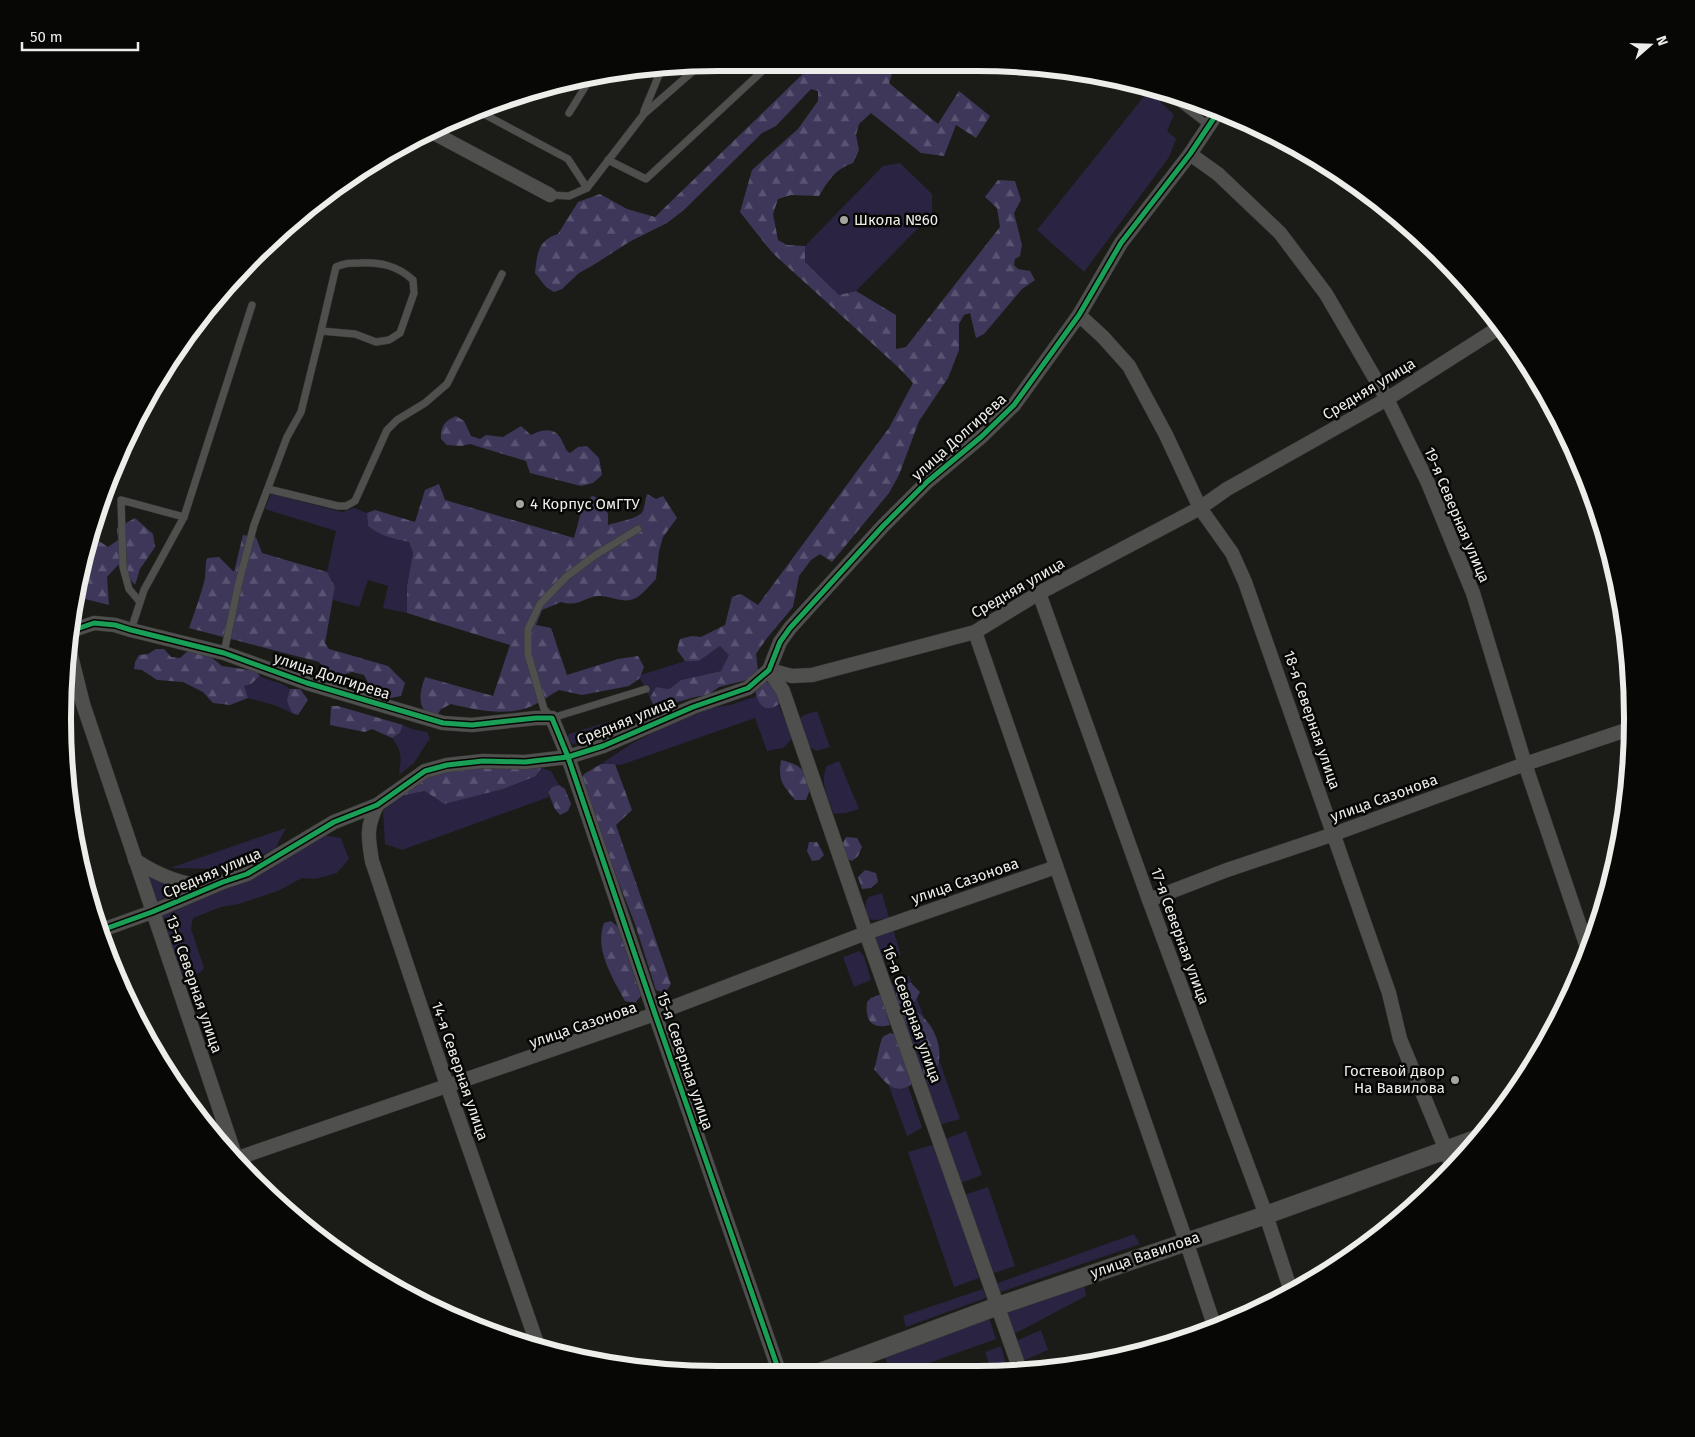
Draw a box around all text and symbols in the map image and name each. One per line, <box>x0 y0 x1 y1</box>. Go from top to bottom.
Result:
scale bar <box>22 20 139 52</box>
north arrow <box>1625 20 1675 70</box>
text: 50 m <box>30 28 63 46</box>
text: N <box>1652 33 1671 48</box>
place label: Школа №60 <box>854 211 938 229</box>
marker: Школа №60 <box>838 214 850 226</box>
street label: Средняя улица <box>1319 354 1419 424</box>
street label: улица Долгирева <box>908 390 1010 484</box>
street label: 19-я Северная улица <box>1420 445 1494 585</box>
place label: 4 Корпус ОмГТУ <box>530 495 640 513</box>
marker: 4 Корпус ОмГТУ <box>514 498 526 510</box>
street label: Средняя улица <box>968 554 1068 622</box>
street label: 18-я Северная улица <box>1280 648 1344 792</box>
street label: улица Долгирева <box>272 649 392 703</box>
street label: Средняя улица <box>574 693 678 749</box>
street label: улица Сазонова <box>1328 770 1440 826</box>
street label: Средняя улица <box>160 844 264 902</box>
street label: улица Сазонова <box>909 854 1021 908</box>
street label: 17-я Северная улица <box>1147 865 1213 1007</box>
street label: 13-я Северная улица <box>162 913 226 1055</box>
street label: 16-я Северная улица <box>879 943 945 1085</box>
street label: 15-я Северная улица <box>653 990 717 1132</box>
street label: улица Сазонова <box>527 998 639 1052</box>
street label: 14-я Северная улица <box>428 999 492 1143</box>
place label: Гостевой двор На Вавилова <box>1344 1062 1445 1097</box>
marker: Гостевой двор На Вавилова <box>1449 1074 1461 1086</box>
street label: улица Вавилова <box>1088 1228 1202 1282</box>

